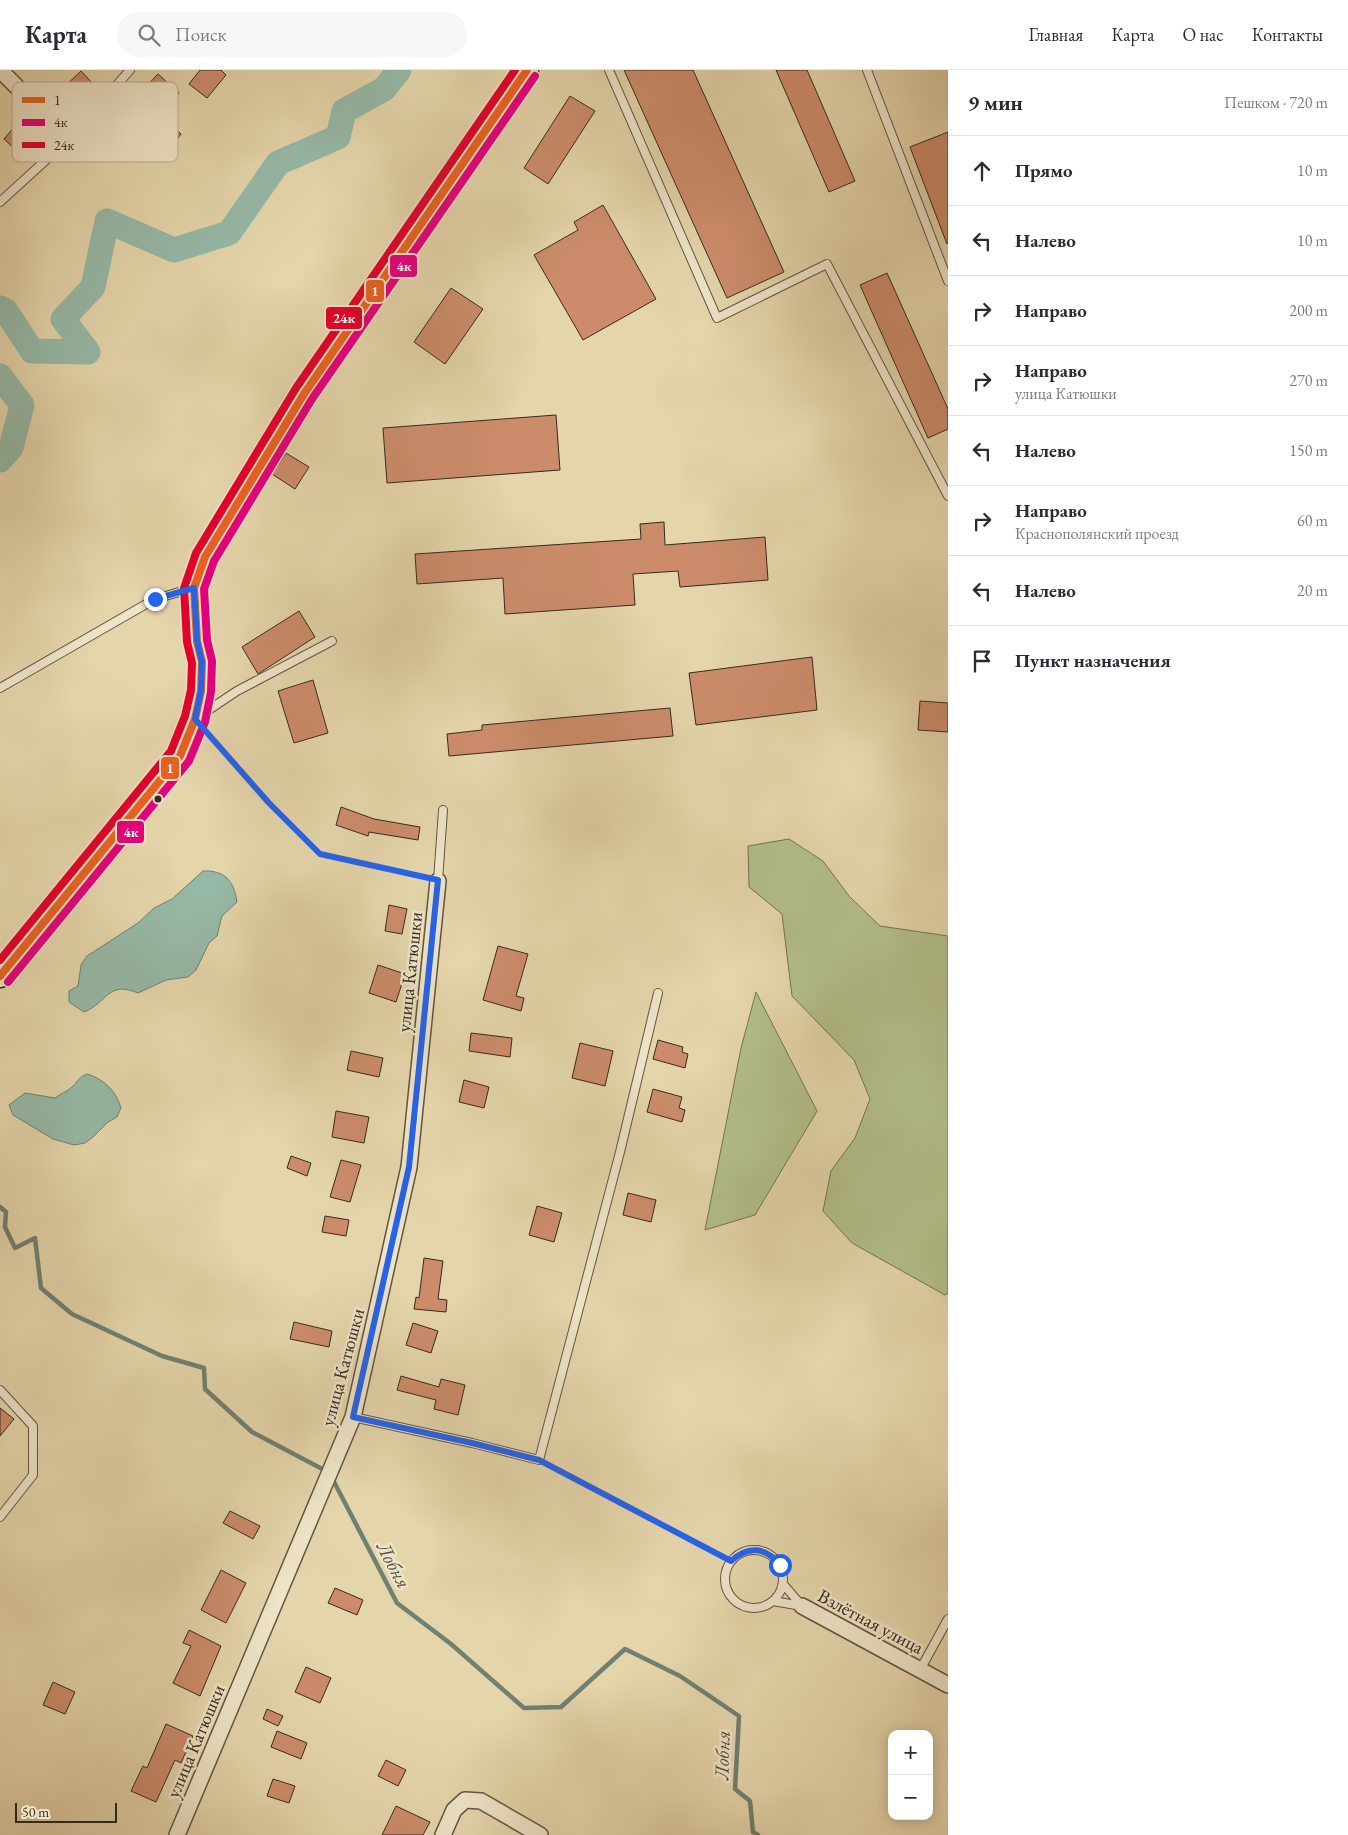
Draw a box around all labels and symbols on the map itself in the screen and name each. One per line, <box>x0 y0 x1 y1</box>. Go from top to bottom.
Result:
legend <box>12 82 178 162</box>
text: 1 <box>54 91 61 109</box>
text: 4к <box>54 113 68 131</box>
text: 24к <box>54 136 74 154</box>
line badge: 4к <box>389 254 418 278</box>
text: 4к <box>396 257 412 275</box>
line badge: 1 <box>365 279 385 303</box>
text: 1 <box>371 282 379 300</box>
line badge: 24к <box>325 306 363 330</box>
text: 24к <box>333 309 356 327</box>
route end <box>144 588 167 611</box>
line badge: 1 <box>160 756 180 780</box>
text: 1 <box>166 759 174 777</box>
unlabelled marker <box>153 794 163 804</box>
line badge: 4к <box>116 820 145 844</box>
text: 4к <box>123 823 139 841</box>
street label: улица Катюшки <box>391 911 428 1033</box>
street label: улица Катюшки <box>315 1306 370 1429</box>
water label: Лобня <box>370 1536 417 1593</box>
route start <box>769 1554 792 1577</box>
street label: Взлётная улица <box>813 1583 928 1660</box>
street label: улица Катюшки <box>160 1681 231 1802</box>
water label: Лобня <box>708 1730 736 1781</box>
scale bar <box>15 1800 118 1823</box>

